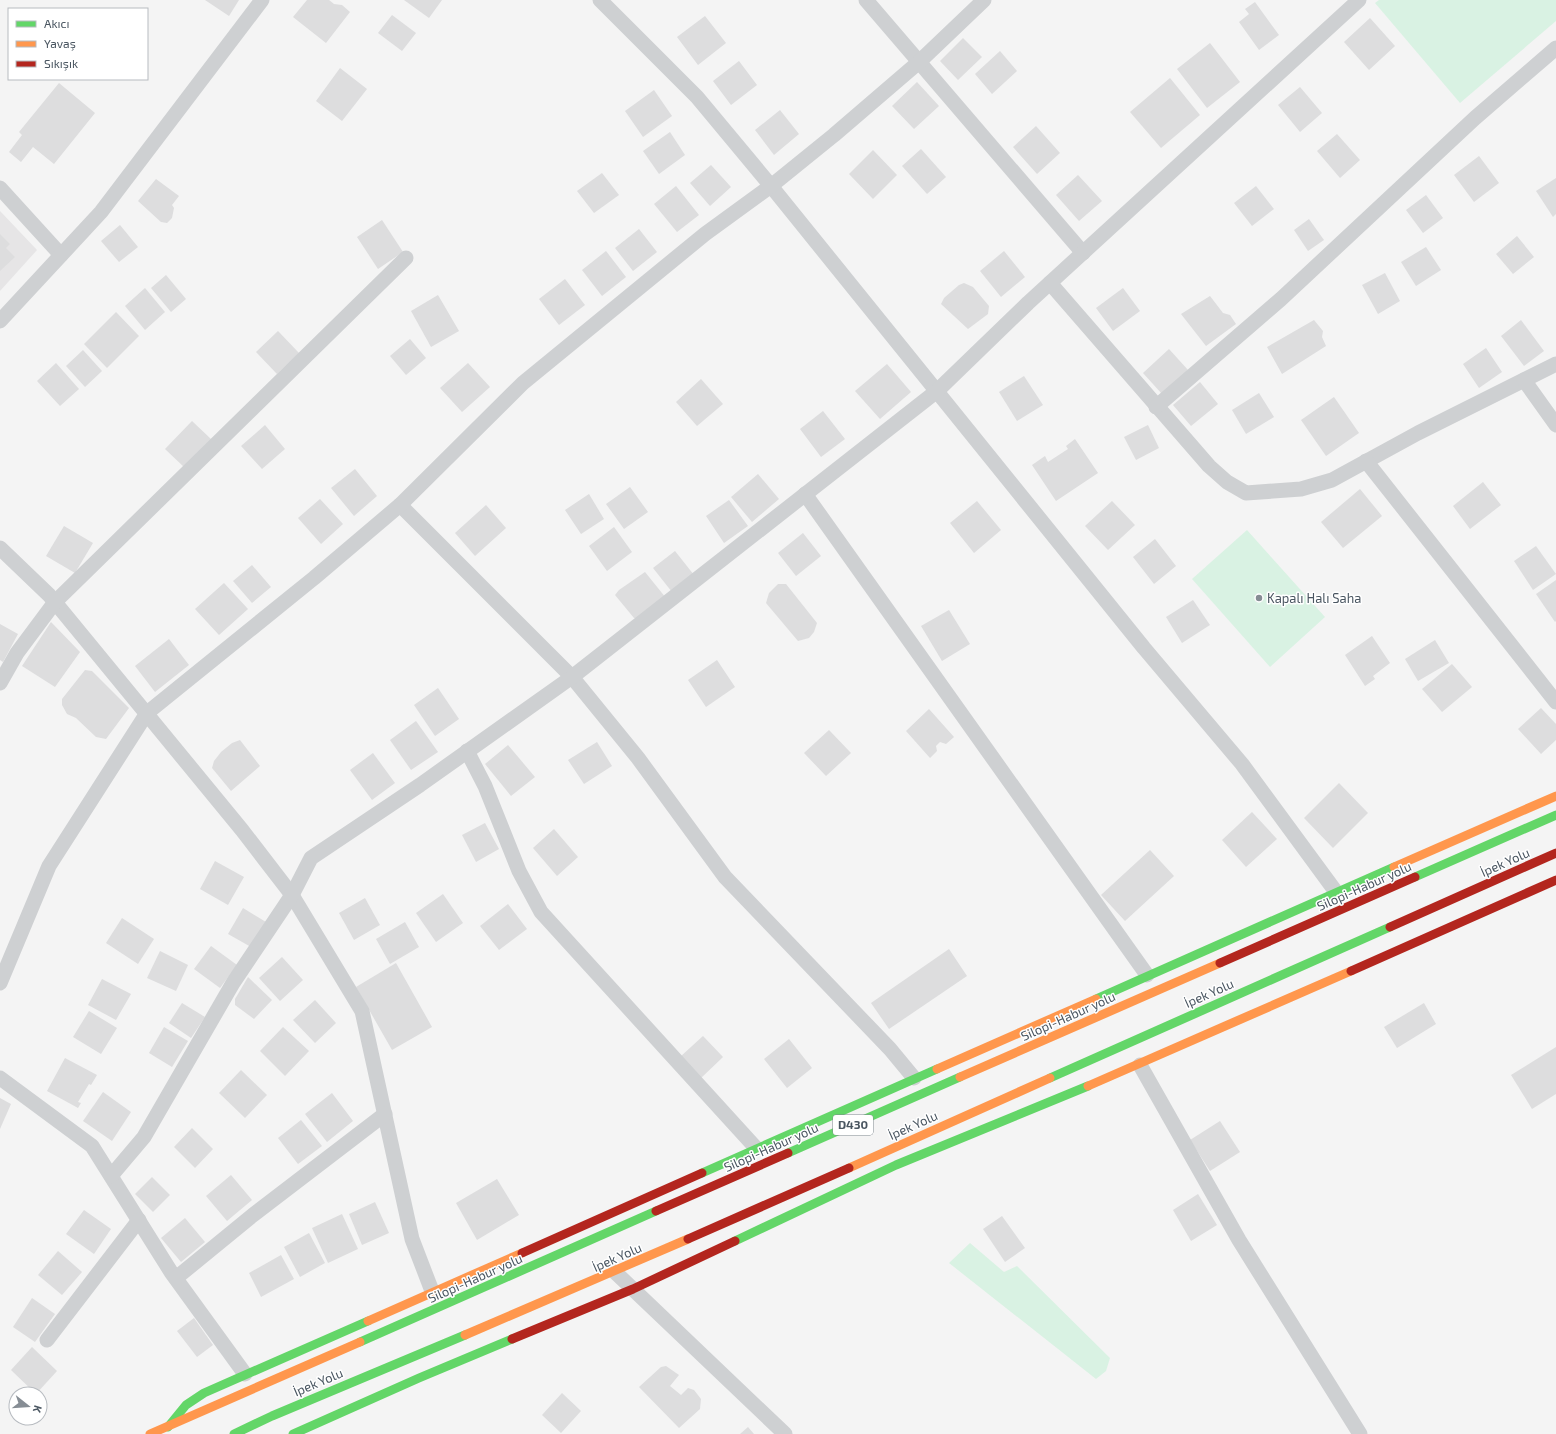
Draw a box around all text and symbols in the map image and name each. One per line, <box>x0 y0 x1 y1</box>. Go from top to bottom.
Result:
legend <box>8 8 148 80</box>
text: Akıcı <box>44 16 69 30</box>
text: Yavaş <box>44 36 76 51</box>
text: Sıkışık <box>44 56 78 71</box>
place label: Kapalı Halı Saha <box>1267 590 1361 606</box>
marker: Kapalı Halı Saha <box>1254 593 1264 603</box>
street label: İpek Yolu <box>1478 844 1532 880</box>
street label: Silopi-Habur yolu <box>1314 858 1414 914</box>
street label: İpek Yolu <box>1182 975 1236 1011</box>
street label: Silopi-Habur yolu <box>1018 988 1118 1044</box>
street label: İpek Yolu <box>886 1107 940 1143</box>
road number: D430 <box>833 1115 873 1135</box>
street label: Silopi-Habur yolu <box>721 1119 821 1175</box>
street label: İpek Yolu <box>590 1239 644 1275</box>
street label: Silopi-Habur yolu <box>425 1250 525 1306</box>
street label: İpek Yolu <box>291 1364 345 1400</box>
north arrow <box>8 1386 48 1426</box>
text: K <box>31 1404 45 1414</box>

